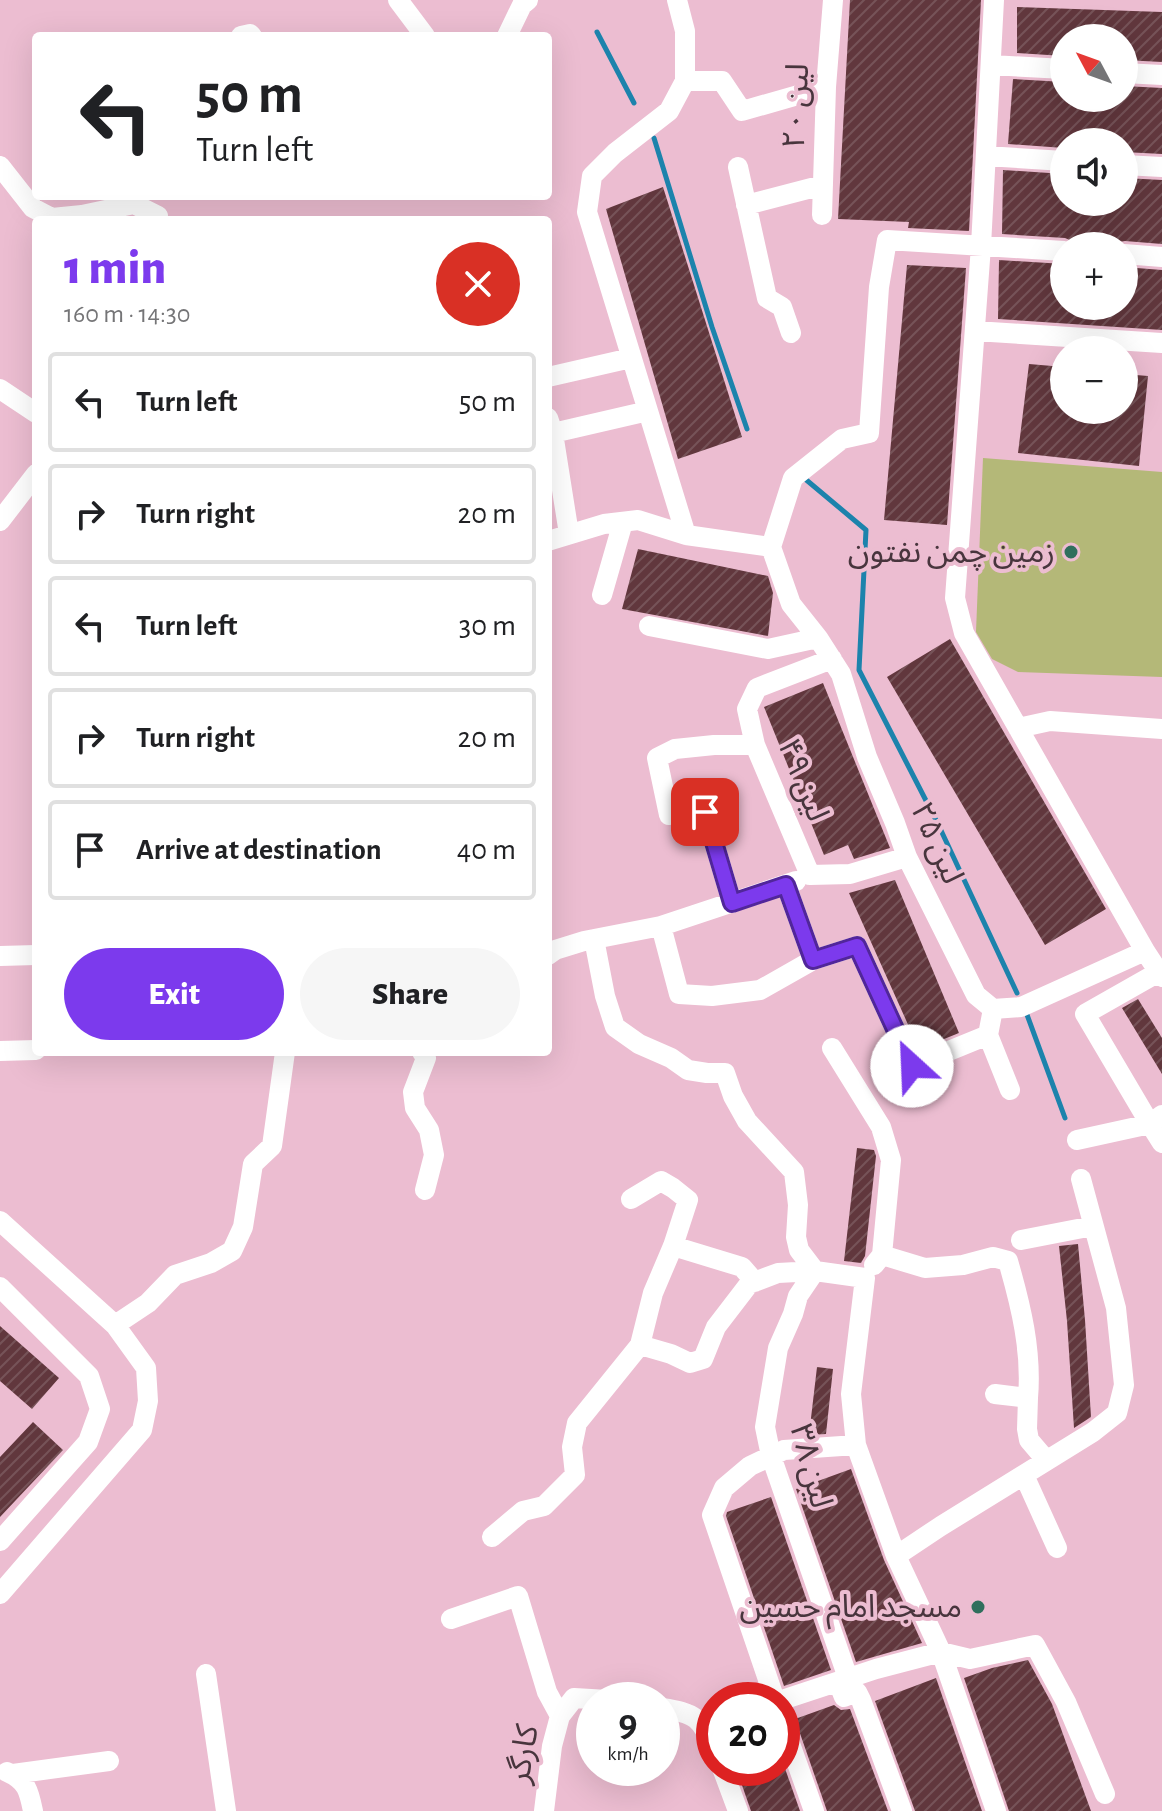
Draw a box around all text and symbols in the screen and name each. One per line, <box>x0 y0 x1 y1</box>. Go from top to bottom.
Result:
north arrow <box>1050 24 1138 112</box>
map controls <box>1050 24 1138 424</box>
street label: لین ۲۰ <box>778 62 815 150</box>
icon: left <box>64 64 168 168</box>
text: 50 m <box>196 67 303 123</box>
button: sound <box>1050 128 1138 216</box>
text: Turn left <box>196 132 313 168</box>
button: + <box>1050 232 1138 320</box>
button: close <box>436 242 520 326</box>
text: 1 min <box>64 245 166 293</box>
text: 160 m · 14:30 <box>64 301 190 327</box>
button: − <box>1050 336 1138 424</box>
icon: left <box>68 380 112 424</box>
text: Turn left <box>136 387 237 417</box>
text: 50 m <box>459 387 516 417</box>
icon: right <box>68 492 112 536</box>
text: Turn right <box>136 499 255 529</box>
text: 20 m <box>458 499 516 529</box>
place label: زمین چمن نفتون <box>848 536 1055 571</box>
marker: زمین چمن نفتون <box>1062 543 1080 561</box>
icon: left <box>68 604 112 648</box>
text: Turn left <box>136 611 237 641</box>
text: 30 m <box>459 611 516 641</box>
icon: right <box>68 716 112 760</box>
text: Turn right <box>136 723 255 753</box>
text: 20 m <box>458 723 516 753</box>
street label: لین ۴۹ <box>771 734 834 826</box>
pin <box>671 778 739 846</box>
icon: arrive <box>683 790 727 834</box>
street label: لین ۲۵ <box>904 797 969 889</box>
icon: arrive <box>68 828 112 872</box>
text: Arrive at destination <box>136 835 382 865</box>
text: 40 m <box>457 835 516 865</box>
button: Exit <box>64 948 284 1040</box>
button: Share <box>300 948 520 1040</box>
position arrow <box>870 1024 954 1108</box>
street label: لین ۳۸ <box>784 1421 838 1512</box>
place label: مسجد امام حسین <box>739 1591 962 1630</box>
marker: مسجد امام حسین <box>969 1598 987 1616</box>
speed limit sign: 20 <box>696 1682 800 1786</box>
text: 9 <box>618 1704 638 1744</box>
street label: کارگر <box>501 1721 546 1787</box>
text: km/h <box>607 1744 649 1764</box>

